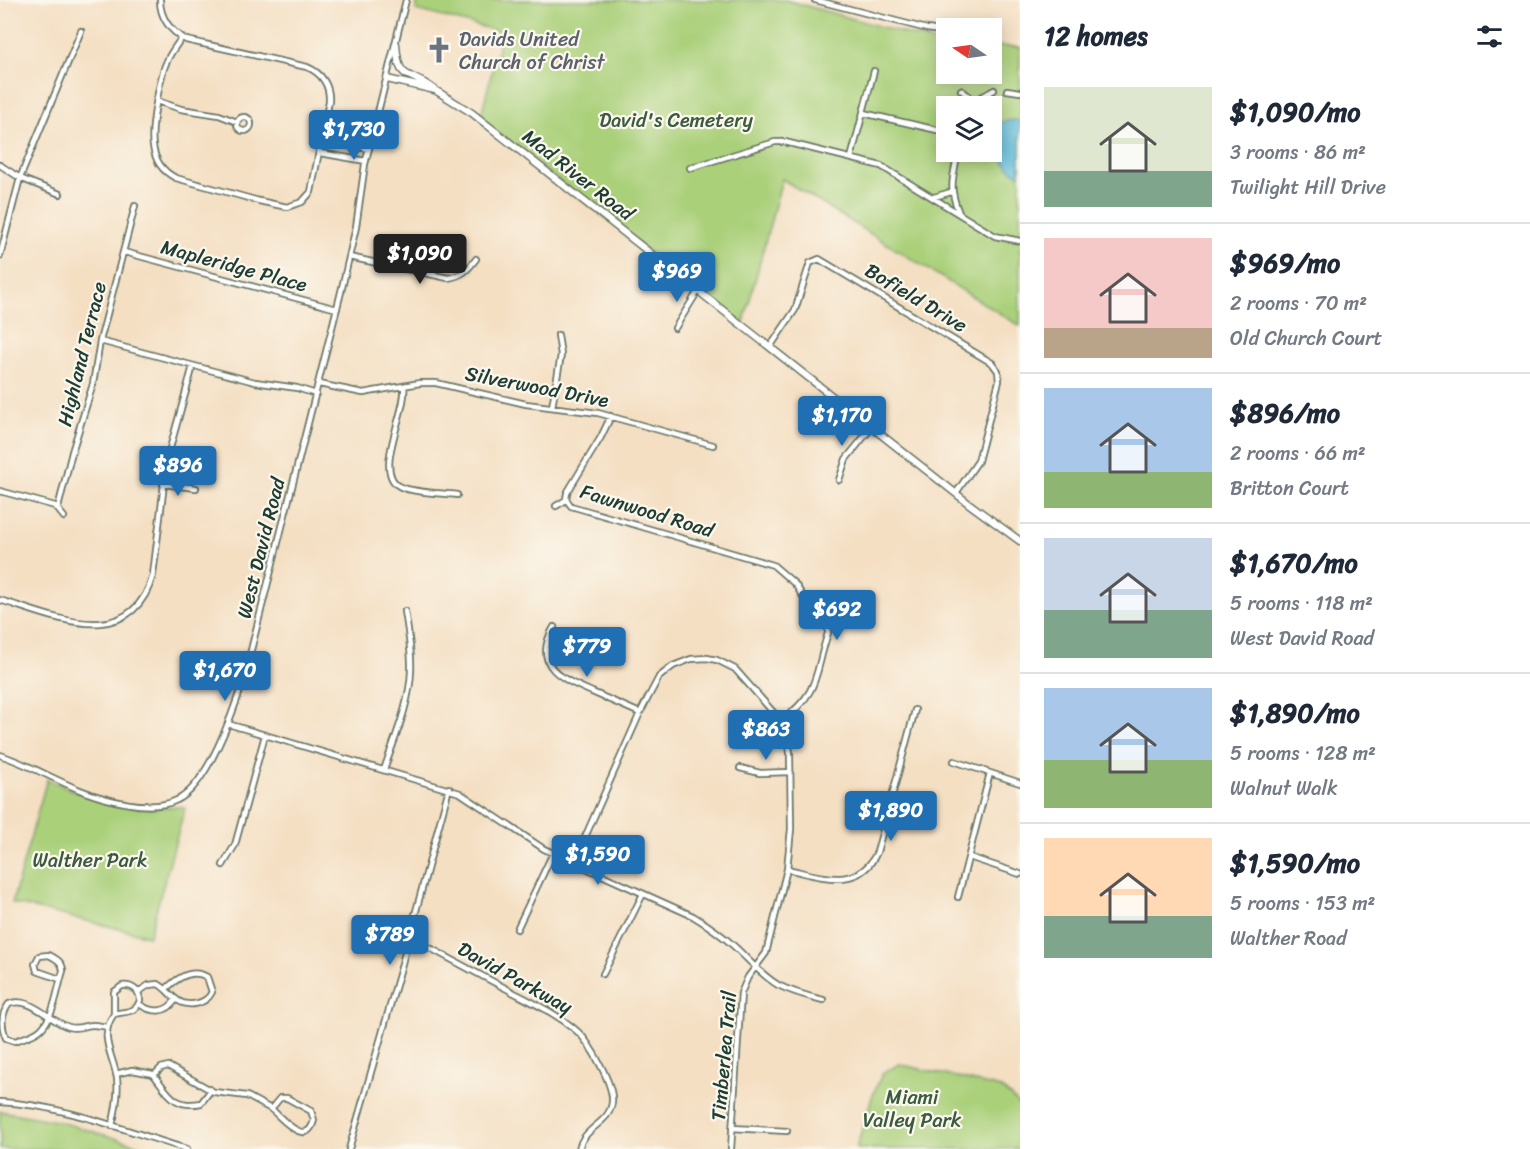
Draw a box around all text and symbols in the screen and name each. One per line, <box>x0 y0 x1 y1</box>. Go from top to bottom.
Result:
text: 12 homes <box>1044 13 1148 59</box>
north arrow <box>936 18 1002 84</box>
map controls <box>936 18 1002 162</box>
icon: filters <box>1473 20 1506 53</box>
place label: Davids United Church of Christ <box>459 22 605 80</box>
church icon: Davids United Church of Christ <box>424 35 454 65</box>
text: $1,090/mo <box>1230 89 1361 135</box>
button: layers <box>936 96 1002 162</box>
park label: David's Cemetery <box>599 103 753 138</box>
pin: $1,730 <box>305 110 403 161</box>
icon: home <box>1092 111 1164 183</box>
text: $1,730 <box>323 112 385 147</box>
street label: Mad River Road <box>514 120 643 231</box>
text: 3 rooms · 86 m² <box>1230 135 1366 170</box>
text: Twilight Hill Drive <box>1230 170 1386 205</box>
street label: Mapleridge Place <box>157 230 311 302</box>
pin: $1,090 <box>371 234 469 285</box>
text: $1,090 <box>388 236 452 271</box>
text: $969/mo <box>1230 240 1340 286</box>
pin: $969 <box>641 252 713 303</box>
street label: Bofield Drive <box>858 253 974 343</box>
text: $969 <box>652 254 702 289</box>
icon: home <box>1092 262 1164 334</box>
street label: Highland Terrace <box>47 278 117 430</box>
text: 2 rooms · 70 m² <box>1230 286 1367 321</box>
text: Old Church Court <box>1230 321 1382 356</box>
street label: Silverwood Drive <box>462 356 612 418</box>
text: $896/mo <box>1230 390 1340 436</box>
pin: $1,170 <box>793 396 891 447</box>
text: $1,170 <box>812 398 872 433</box>
icon: home <box>1092 412 1164 484</box>
text: 2 rooms · 66 m² <box>1230 436 1366 471</box>
pin: $896 <box>142 446 214 497</box>
text: $896 <box>153 448 203 483</box>
text: Britton Court <box>1230 471 1349 506</box>
street label: West David Road <box>227 472 296 622</box>
street label: Fawnwood Road <box>576 474 720 548</box>
text: $1,670/mo <box>1230 540 1358 586</box>
icon: home <box>1092 562 1164 634</box>
text: 5 rooms · 118 m² <box>1230 586 1373 621</box>
pin: $692 <box>801 590 873 641</box>
text: $692 <box>813 592 861 627</box>
text: West David Road <box>1230 621 1374 656</box>
pin: $779 <box>551 627 623 678</box>
text: $779 <box>563 629 611 664</box>
pin: $1,670 <box>176 651 274 702</box>
text: $1,670 <box>194 653 256 688</box>
text: $1,890/mo <box>1230 690 1360 736</box>
pin: $863 <box>730 710 802 761</box>
text: $863 <box>742 712 790 747</box>
icon: home <box>1092 712 1164 784</box>
text: 5 rooms · 128 m² <box>1230 736 1376 771</box>
text: Walnut Walk <box>1230 771 1338 806</box>
pin: $1,890 <box>842 791 940 842</box>
text: $1,890 <box>859 793 923 828</box>
pin: $1,590 <box>549 835 647 886</box>
text: $1,590 <box>566 837 630 872</box>
text: $1,590/mo <box>1230 840 1360 886</box>
park label: Walther Park <box>32 843 148 878</box>
icon: home <box>1092 862 1164 934</box>
text: 5 rooms · 153 m² <box>1230 886 1375 921</box>
pin: $789 <box>354 915 426 966</box>
text: $789 <box>365 917 415 952</box>
text: Walther Road <box>1230 921 1347 956</box>
street label: David Parkway <box>451 932 580 1025</box>
street label: Timberlea Trail <box>701 989 747 1123</box>
park label: Miami Valley Park <box>863 1080 962 1138</box>

